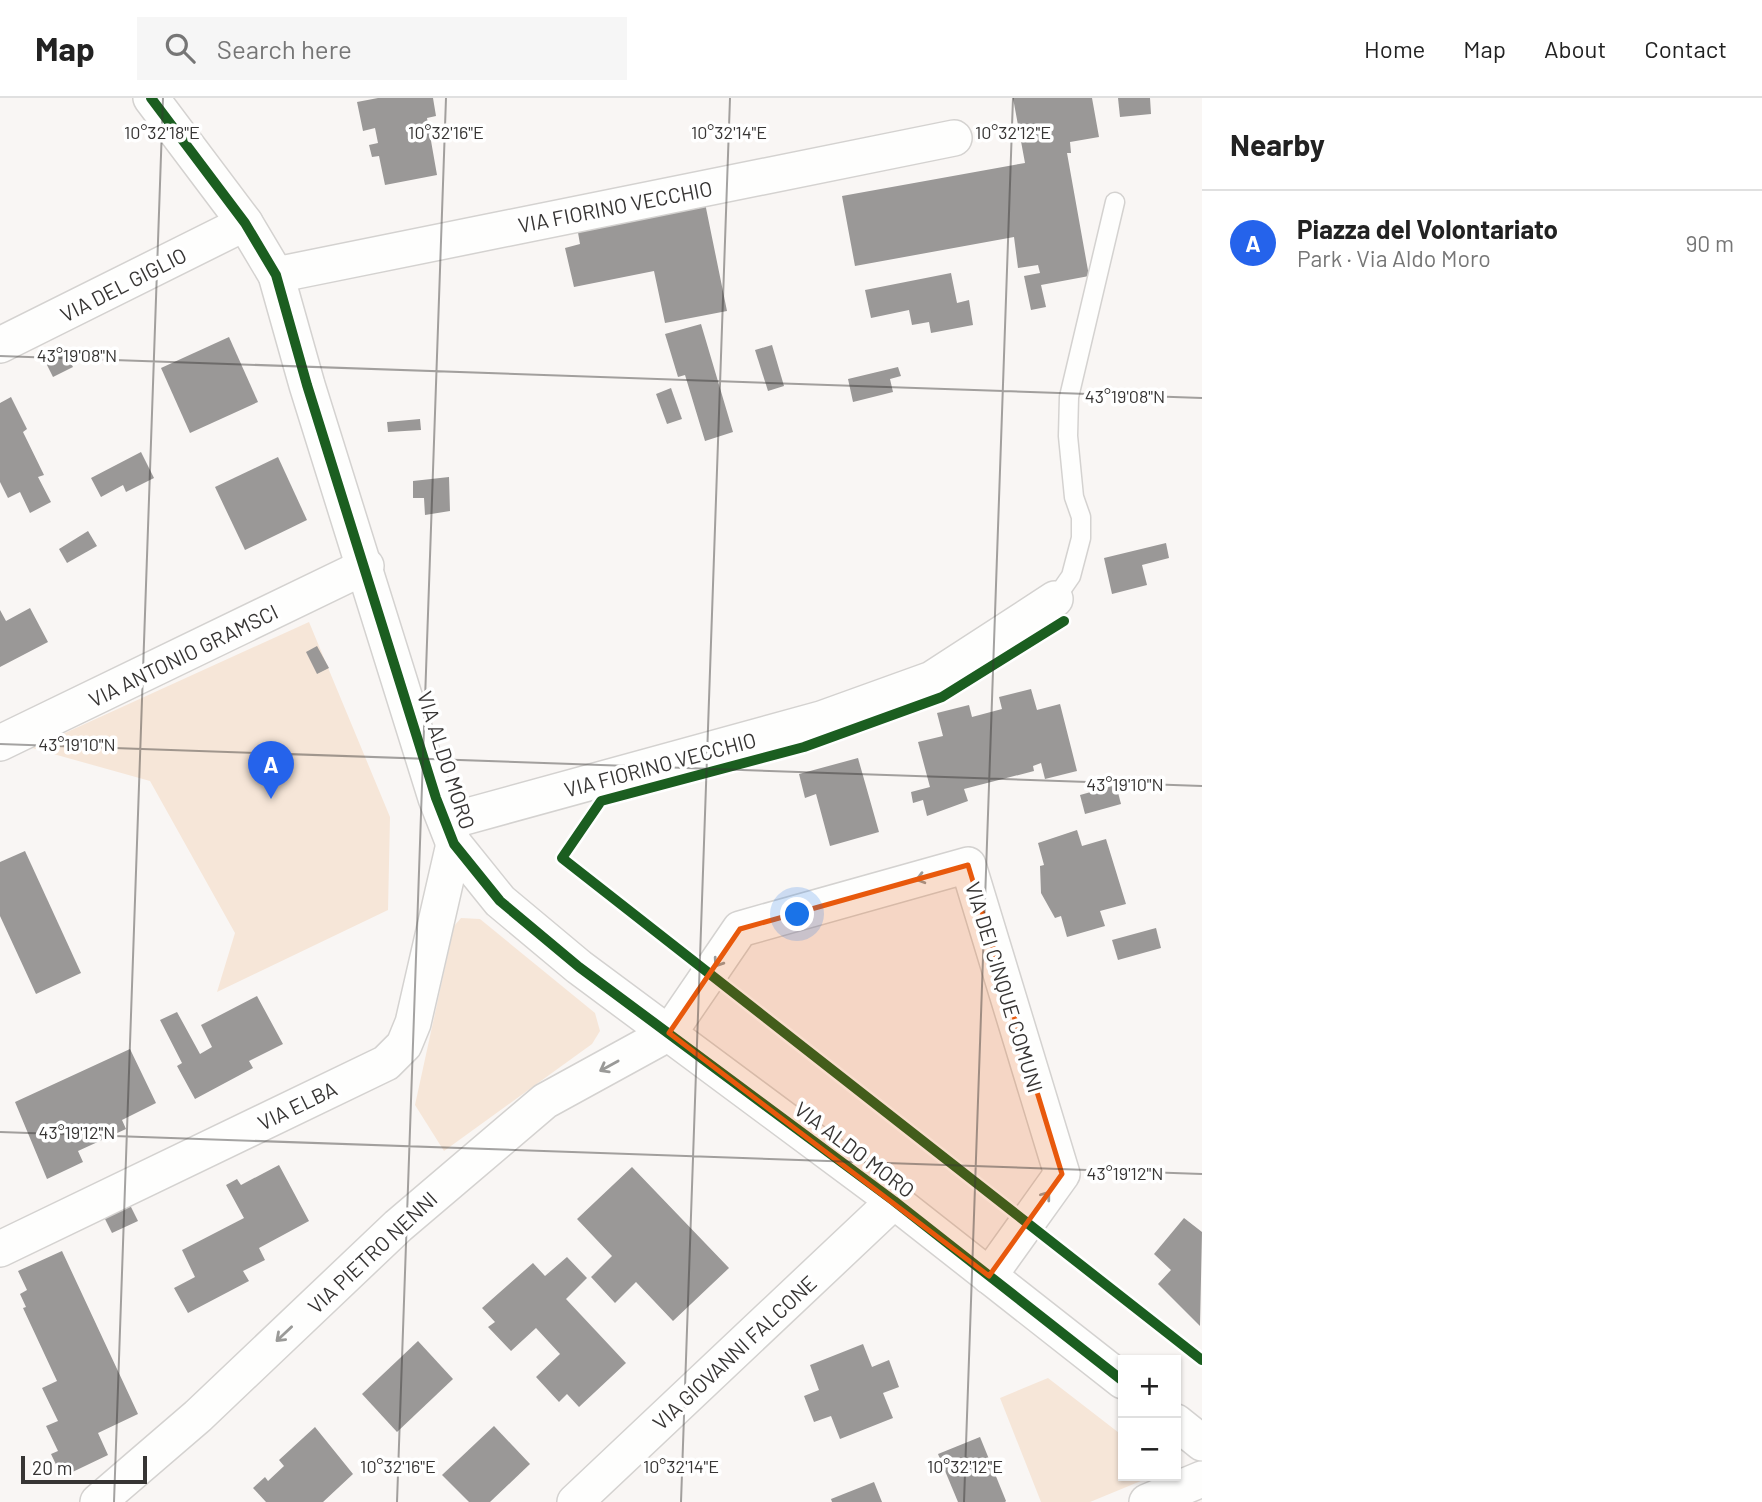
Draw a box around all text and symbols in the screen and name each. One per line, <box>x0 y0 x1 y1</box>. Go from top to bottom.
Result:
search box <box>137 17 627 80</box>
text: Map <box>35 28 95 68</box>
icon: search <box>161 29 199 67</box>
text: Search here <box>217 33 352 64</box>
text: Home <box>1364 34 1425 63</box>
text: Map <box>1463 34 1506 63</box>
text: About <box>1544 34 1606 63</box>
text: Contact <box>1644 34 1727 63</box>
text: 10°32'18"E <box>124 121 200 143</box>
text: 10°32'16"E <box>408 121 484 143</box>
text: 10°32'14"E <box>691 121 767 143</box>
text: 10°32'12"E <box>975 121 1051 143</box>
text: Nearby <box>1230 126 1325 162</box>
street label: VIA FIORINO VECCHIO <box>516 175 714 237</box>
text: Piazza del Volontariato <box>1297 213 1558 244</box>
text: A <box>1245 229 1261 257</box>
text: 90 m <box>1685 229 1734 257</box>
street label: VIA DEL GIGLIO <box>56 241 190 327</box>
text: Park · Via Aldo Moro <box>1297 244 1491 272</box>
text: 43°19'08"N <box>37 344 117 366</box>
text: 43°19'08"N <box>1085 385 1165 407</box>
street label: VIA ANTONIO GRAMSCI <box>84 598 282 712</box>
street label: VIA ALDO MORO <box>413 688 481 832</box>
street label: VIA FIORINO VECCHIO <box>561 726 759 802</box>
text: 43°19'10"N <box>38 733 116 755</box>
pin: A <box>248 741 294 799</box>
text: 43°19'10"N <box>1086 773 1164 795</box>
one-way arrow <box>915 872 937 885</box>
street label: VIA DEI CINQUE COMUNI <box>961 879 1049 1095</box>
your location <box>780 897 814 931</box>
one-way arrow <box>713 948 728 967</box>
one-way arrow <box>599 1060 620 1073</box>
street label: VIA ELBA <box>253 1075 341 1135</box>
street label: VIA ALDO MORO <box>790 1096 920 1202</box>
text: 43°19'12"N <box>39 1121 115 1143</box>
text: 43°19'12"N <box>1087 1162 1163 1184</box>
street label: VIA PIETRO NENNI <box>302 1186 442 1318</box>
one-way arrow <box>1036 1191 1050 1210</box>
street label: VIA GIOVANNI FALCONE <box>647 1270 821 1434</box>
one-way arrow <box>276 1326 293 1343</box>
map controls <box>1118 1355 1181 1481</box>
button: + <box>1118 1355 1181 1418</box>
button: − <box>1118 1418 1181 1481</box>
scale bar <box>21 1453 147 1485</box>
text: 10°32'16"E <box>360 1455 436 1477</box>
text: 10°32'14"E <box>643 1455 719 1477</box>
text: 10°32'12"E <box>927 1455 1003 1477</box>
text: 20 m <box>32 1456 72 1479</box>

